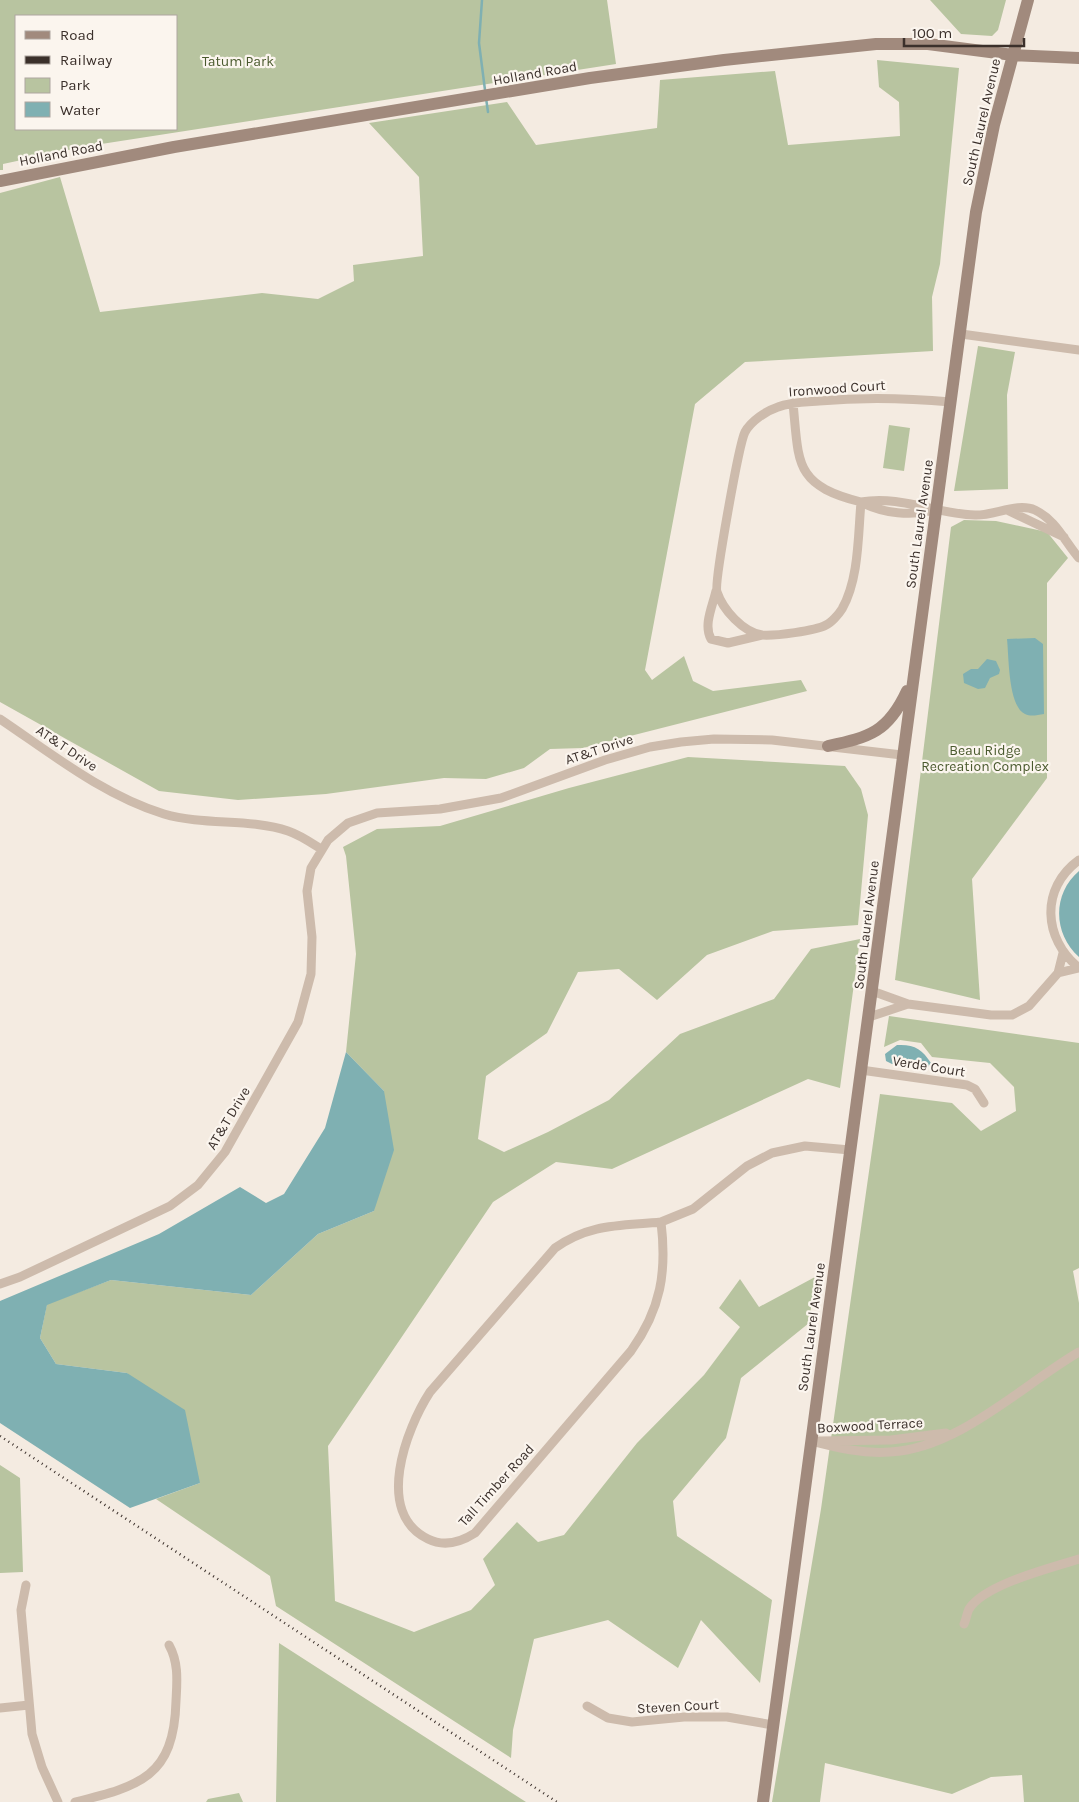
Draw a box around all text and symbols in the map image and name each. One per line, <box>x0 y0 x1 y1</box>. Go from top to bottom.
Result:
legend <box>15 15 178 130</box>
scale bar <box>904 15 1024 47</box>
text: 100 m <box>912 24 952 42</box>
text: Road <box>60 26 95 44</box>
text: Railway <box>60 51 112 69</box>
park label: Tatum Park <box>202 53 274 70</box>
street label: South Laurel Avenue <box>959 57 1004 187</box>
street label: Holland Road <box>492 58 578 89</box>
text: Park <box>60 76 90 94</box>
text: Water <box>60 101 101 119</box>
street label: Holland Road <box>18 137 104 170</box>
street label: Ironwood Court <box>788 377 886 400</box>
street label: South Laurel Avenue <box>902 459 937 590</box>
street label: AT&T Drive <box>33 722 101 775</box>
street label: AT&T Drive <box>563 731 635 768</box>
park label: Beau Ridge Recreation Complex <box>921 742 1049 775</box>
street label: South Laurel Avenue <box>850 860 883 991</box>
street label: Verde Court <box>891 1052 967 1081</box>
street label: AT&T Drive <box>203 1084 254 1153</box>
street label: South Laurel Avenue <box>794 1262 829 1393</box>
street label: Boxwood Terrace <box>817 1414 923 1437</box>
street label: Tall Timber Road <box>455 1441 538 1530</box>
street label: Steven Court <box>637 1696 719 1717</box>

